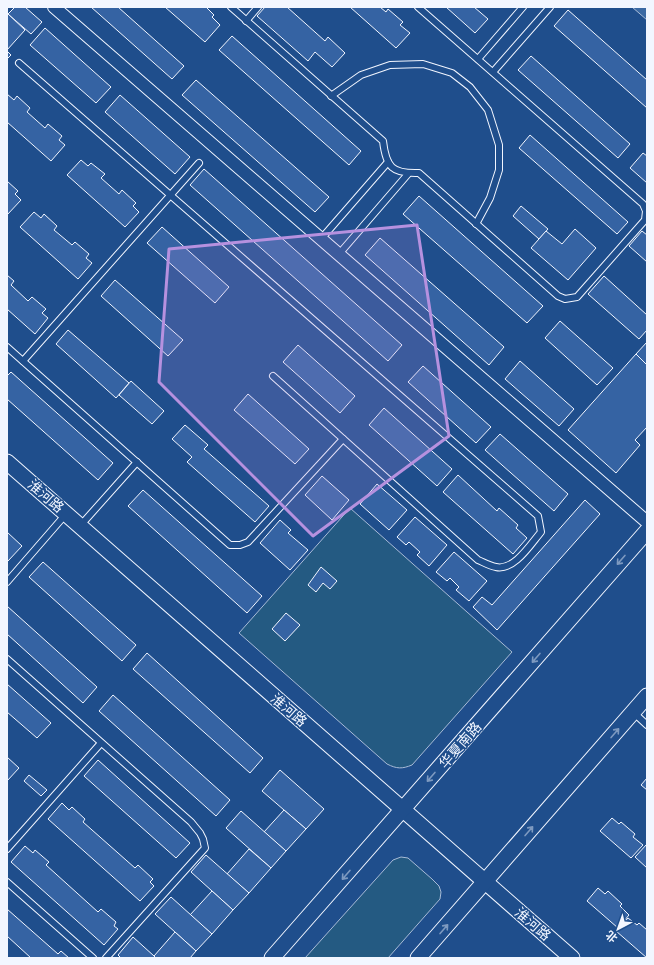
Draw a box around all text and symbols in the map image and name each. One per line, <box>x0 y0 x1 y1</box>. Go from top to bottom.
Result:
street label: 淮河路 <box>24 475 68 517</box>
one-way arrow <box>617 555 626 566</box>
one-way arrow <box>531 653 540 663</box>
street label: 淮河路 <box>267 689 311 731</box>
street label: 华夏南路 <box>435 718 485 772</box>
one-way arrow <box>610 728 620 738</box>
one-way arrow <box>427 772 436 782</box>
one-way arrow <box>525 826 534 836</box>
one-way arrow <box>341 869 350 880</box>
street label: 淮河路 <box>511 903 555 945</box>
north arrow <box>598 909 638 949</box>
one-way arrow <box>439 923 448 934</box>
text: 北 <box>603 928 620 945</box>

